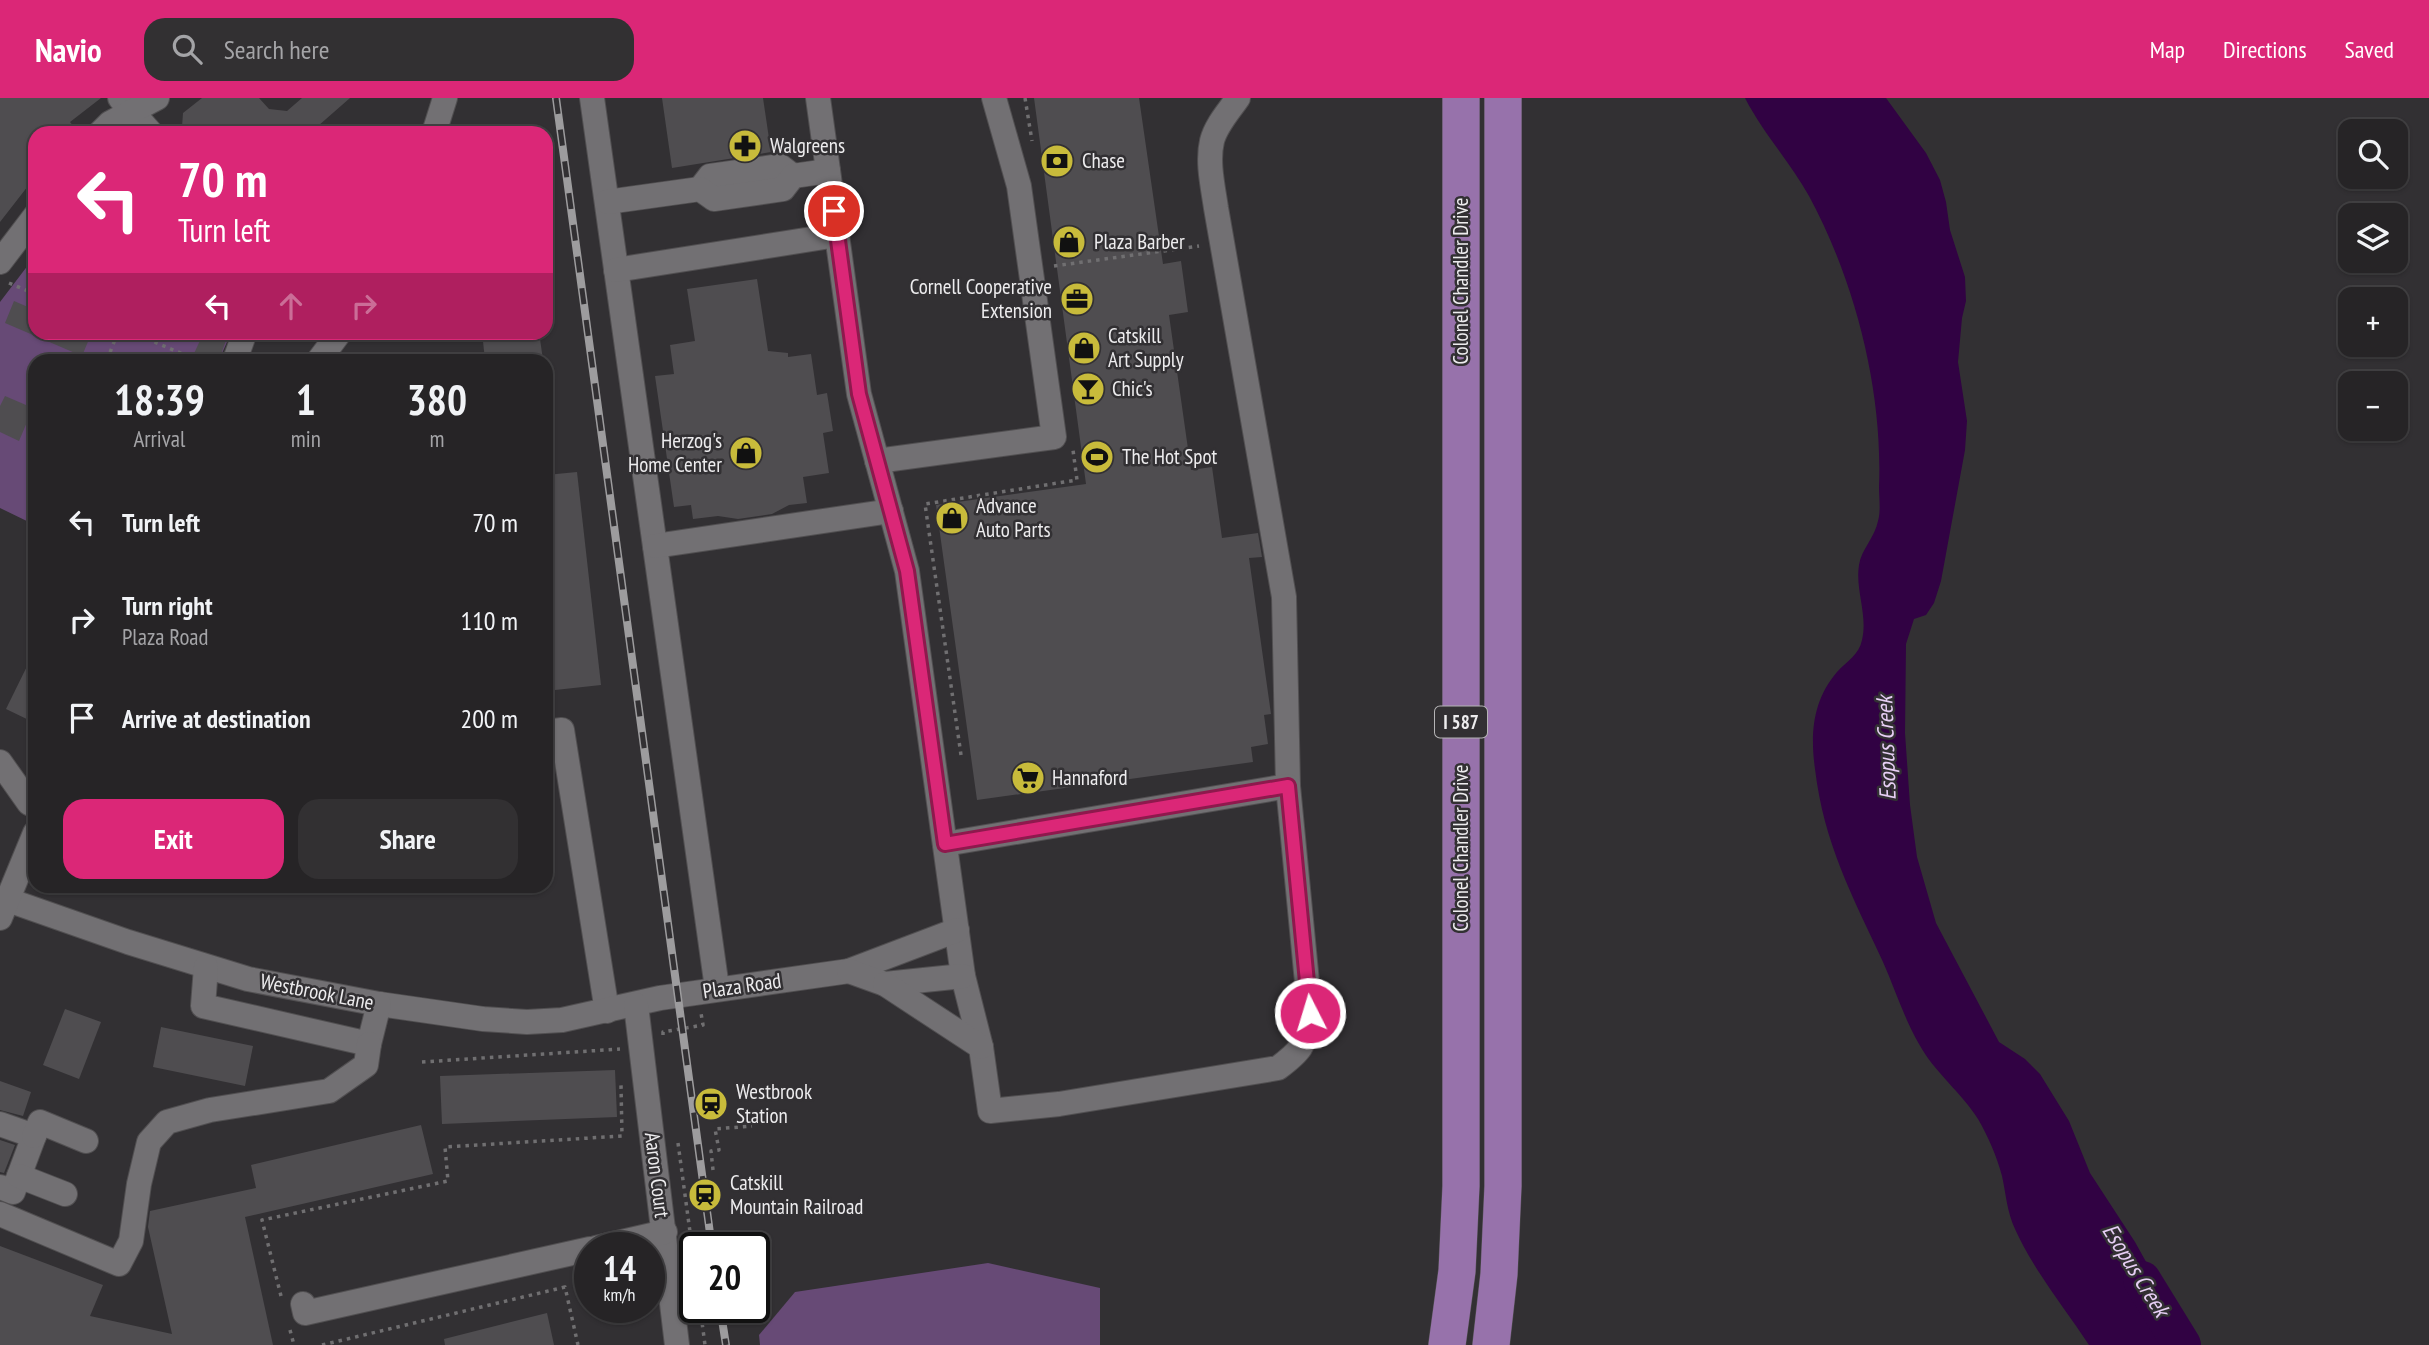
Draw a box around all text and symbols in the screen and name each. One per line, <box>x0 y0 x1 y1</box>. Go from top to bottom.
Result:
search box <box>144 18 634 81</box>
text: Navio <box>35 28 102 71</box>
icon: search <box>168 30 206 68</box>
text: Search here <box>224 33 329 66</box>
text: Map <box>2150 34 2185 65</box>
text: Directions <box>2223 34 2307 65</box>
text: Saved <box>2345 34 2394 65</box>
map controls <box>2338 119 2408 441</box>
button: search <box>2338 119 2408 189</box>
pharmacy icon: Walgreens <box>726 127 764 165</box>
place label: Walgreens <box>770 132 845 159</box>
bank icon: Chase <box>1038 142 1076 180</box>
text: 70 m <box>178 147 267 211</box>
place label: Chase <box>1082 147 1125 174</box>
icon: left <box>63 154 154 245</box>
pin <box>804 181 864 241</box>
icon: arrive <box>815 192 853 230</box>
street label: Colonel Chandler Drive <box>1447 198 1474 364</box>
button: layers <box>2338 203 2408 273</box>
text: Turn left <box>178 209 270 251</box>
shop icon: Plaza Barber <box>1050 223 1088 261</box>
place label: Plaza Barber <box>1094 228 1185 255</box>
place label: Cornell Cooperative Extension <box>910 273 1052 324</box>
office icon: Cornell Cooperative Extension <box>1058 280 1096 318</box>
icon: left <box>199 287 237 325</box>
icon: ahead <box>272 287 310 325</box>
icon: right <box>345 287 383 325</box>
button: + <box>2338 287 2408 357</box>
place label: Catskill Art Supply <box>1108 322 1184 373</box>
shop icon: Catskill Art Supply <box>1065 329 1103 367</box>
bar icon: Chic's <box>1069 370 1107 408</box>
button: − <box>2338 371 2408 441</box>
text: 18:39 <box>114 372 205 427</box>
text: 1 <box>296 372 316 427</box>
text: 380 <box>407 372 467 427</box>
place label: Chic's <box>1112 375 1153 402</box>
text: Arrival <box>133 424 185 453</box>
text: min <box>291 424 321 453</box>
text: m <box>429 424 444 453</box>
place label: Herzog's Home Center <box>628 427 722 478</box>
shop icon: Herzog's Home Center <box>727 434 765 472</box>
sports icon: The Hot Spot <box>1078 438 1116 476</box>
place label: The Hot Spot <box>1122 443 1218 470</box>
place label: Advance Auto Parts <box>976 492 1051 543</box>
shop icon: Advance Auto Parts <box>933 499 971 537</box>
icon: left <box>63 503 101 541</box>
text: Turn left <box>122 506 200 539</box>
text: 70 m <box>472 506 518 539</box>
text: Turn right <box>122 589 213 622</box>
icon: right <box>63 601 101 639</box>
text: 110 m <box>460 604 518 637</box>
text: Plaza Road <box>122 622 209 651</box>
water label: Esopus Creek <box>1869 692 1902 801</box>
icon: arrive <box>63 699 101 737</box>
text: Arrive at destination <box>122 702 311 735</box>
text: 200 m <box>460 702 518 735</box>
road number: I 587 <box>1435 706 1487 737</box>
supermarket icon: Hannaford <box>1009 759 1047 797</box>
place label: Hannaford <box>1052 764 1128 791</box>
street label: Colonel Chandler Drive <box>1447 765 1474 931</box>
button: Exit <box>63 799 284 879</box>
button: Share <box>298 799 518 879</box>
street label: Westbrook Lane <box>258 967 376 1016</box>
street label: Plaza Road <box>701 967 783 1004</box>
position arrow <box>1273 976 1347 1050</box>
place label: Westbrook Station <box>736 1078 812 1129</box>
station icon: Westbrook Station <box>692 1085 730 1123</box>
street label: Aaron Court <box>639 1131 676 1220</box>
place label: Catskill Mountain Railroad <box>730 1169 863 1220</box>
station icon: Catskill Mountain Railroad <box>686 1176 724 1214</box>
water label: Esopus Creek <box>2096 1218 2178 1324</box>
speed limit sign: 20 <box>679 1232 770 1323</box>
text: 14 <box>603 1245 636 1291</box>
text: km/h <box>604 1283 635 1306</box>

